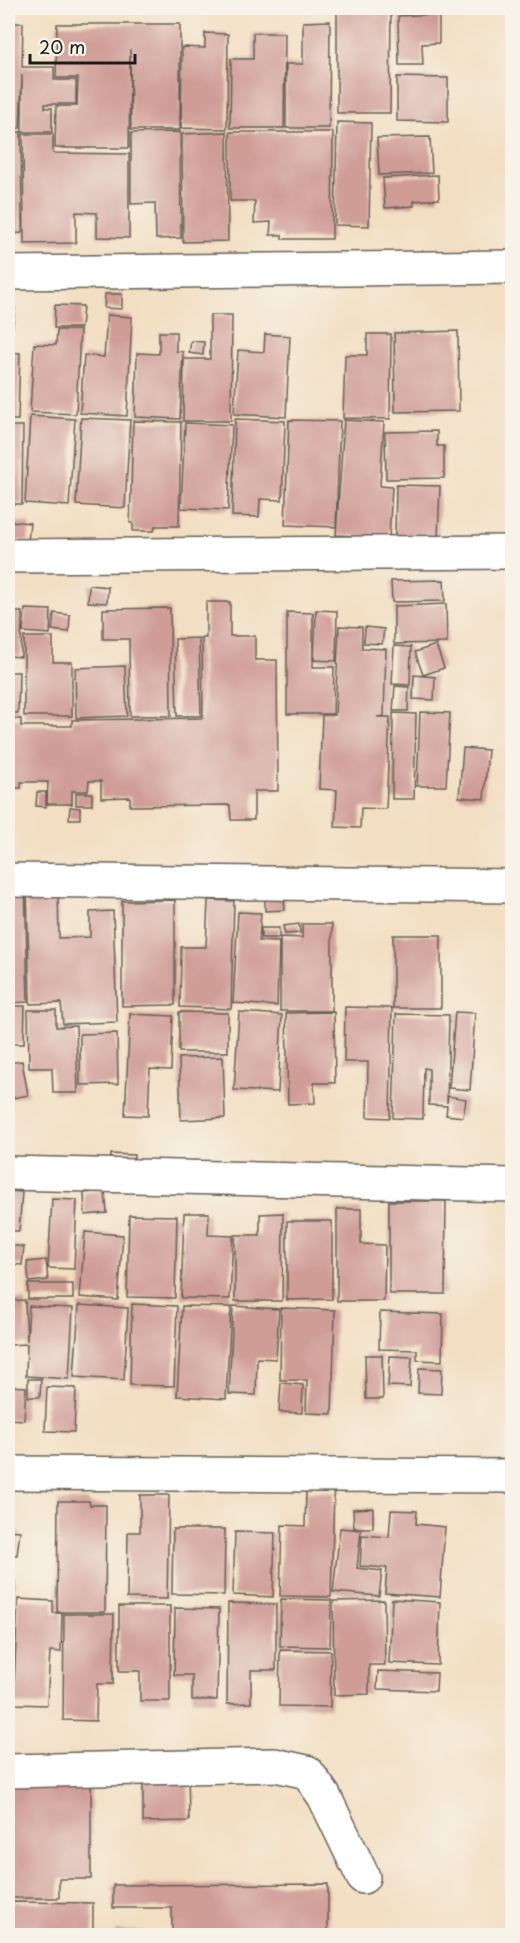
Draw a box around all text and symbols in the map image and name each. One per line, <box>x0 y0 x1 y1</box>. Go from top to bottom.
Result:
scale bar <box>30 27 135 65</box>
text: 20 m <box>39 33 85 60</box>

